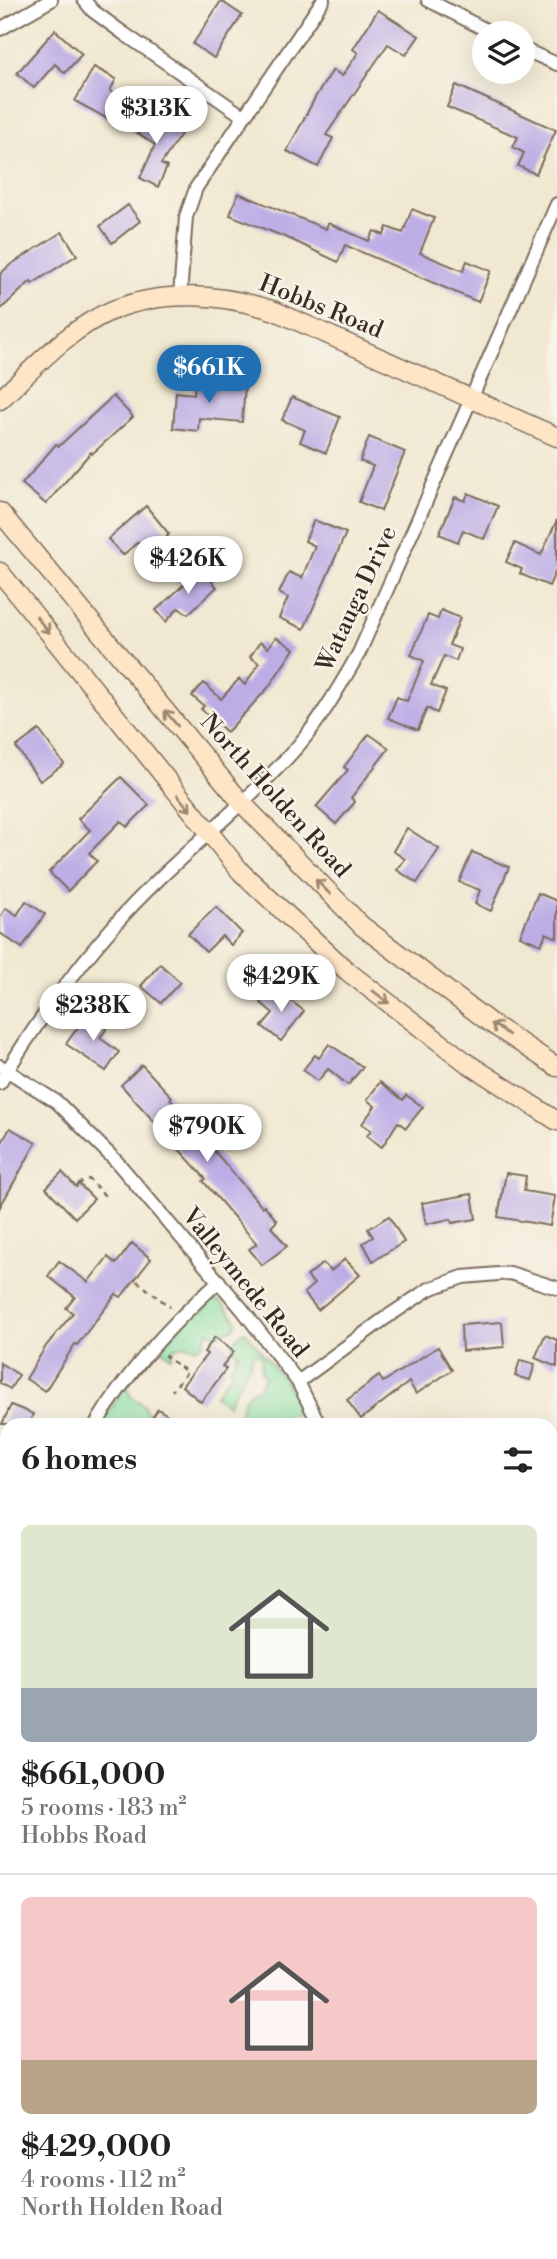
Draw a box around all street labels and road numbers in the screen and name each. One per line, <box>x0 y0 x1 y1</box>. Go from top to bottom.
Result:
street label: Hobbs Road <box>255 269 388 346</box>
street label: Watauga Drive <box>310 521 404 678</box>
street label: North Holden Road <box>193 708 357 885</box>
street label: Valleymede Road <box>175 1201 315 1364</box>

